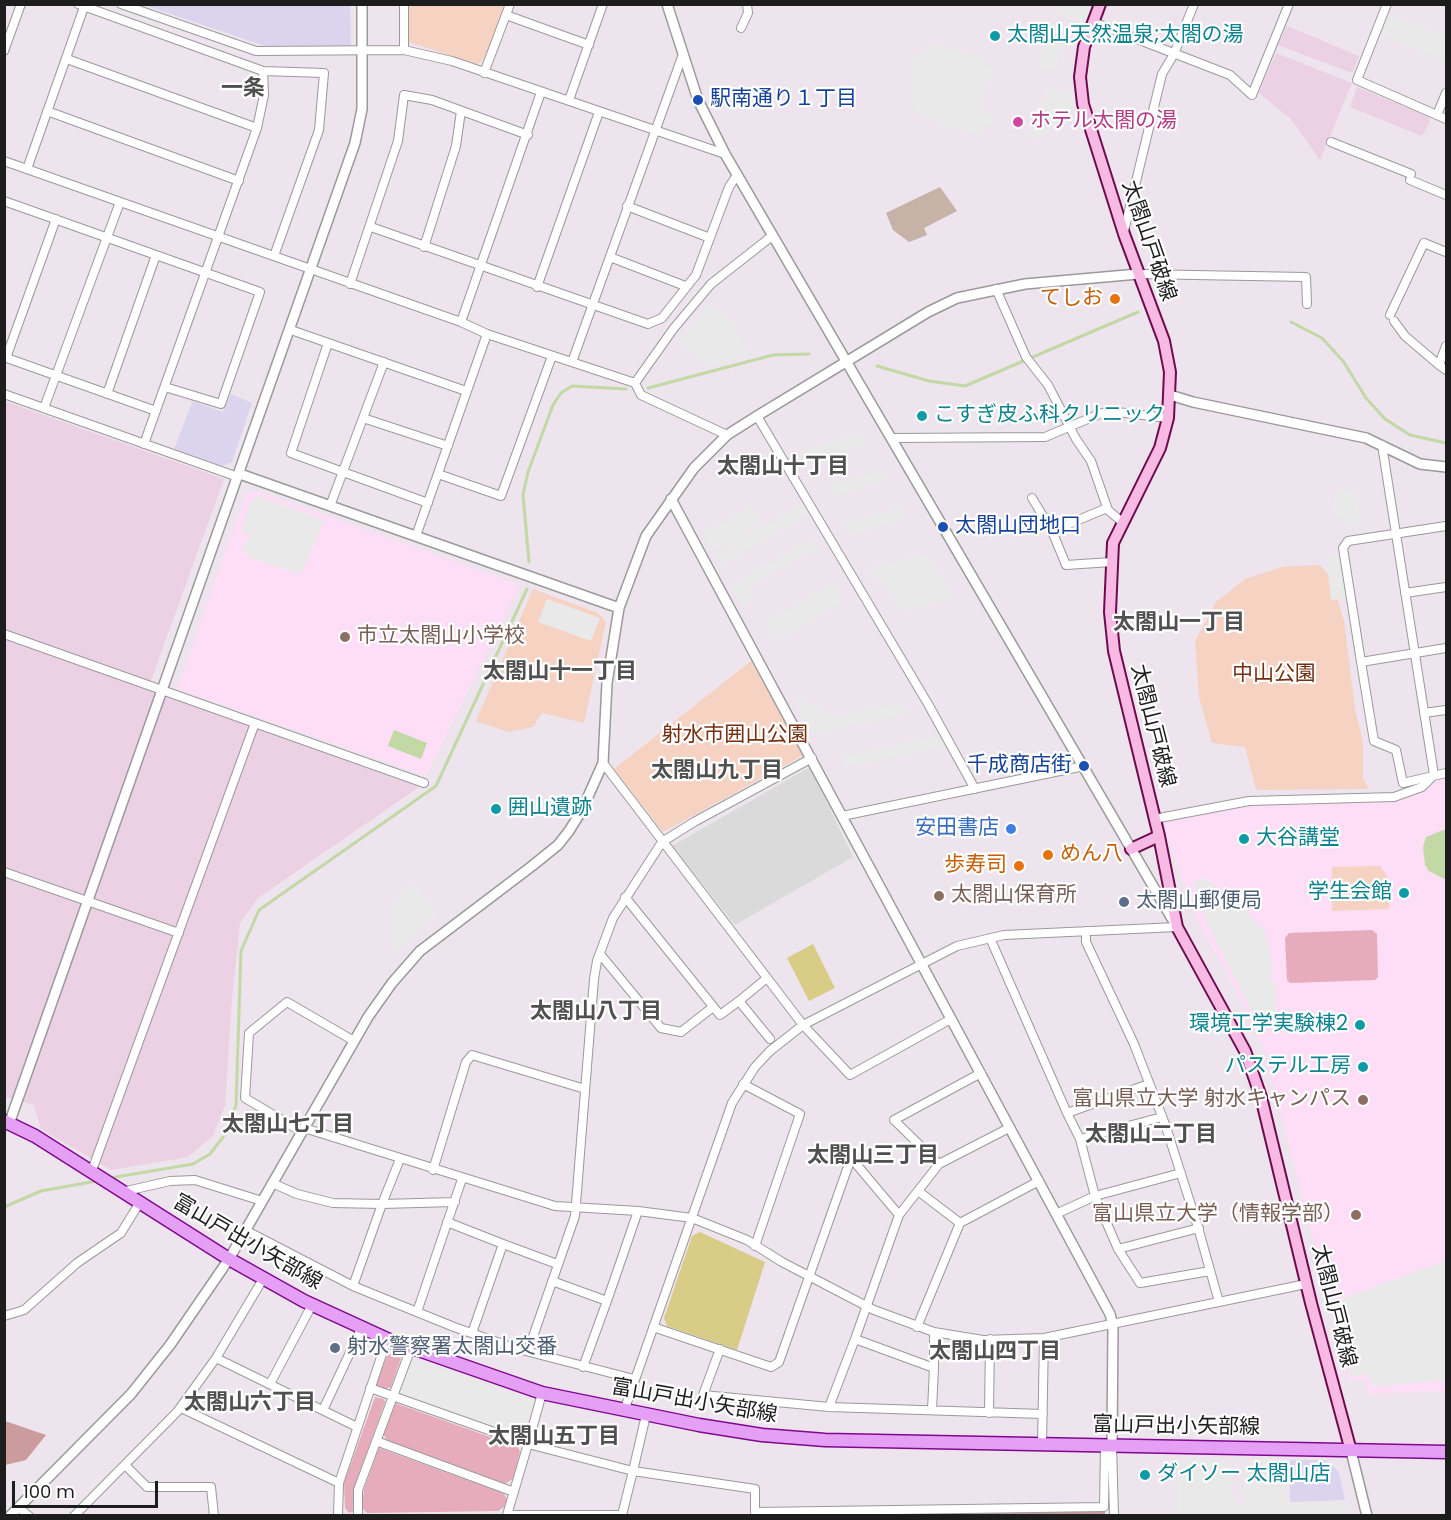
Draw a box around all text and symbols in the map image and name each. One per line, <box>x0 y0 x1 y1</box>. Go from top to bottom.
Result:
place label: 太閤山天然温泉;太閤の湯 <box>1007 23 1244 49</box>
marker: 太閤山天然温泉;太閤の湯 <box>988 29 1002 43</box>
district label: 一条 <box>221 76 265 102</box>
place label: 駅南通り１丁目 <box>710 87 857 113</box>
marker: 駅南通り１丁目 <box>691 93 705 107</box>
place label: ホテル太閤の湯 <box>1030 109 1177 135</box>
marker: ホテル太閤の湯 <box>1011 115 1025 129</box>
street label: 太閤山戸破線 <box>1116 177 1180 305</box>
place label: てしお <box>1040 286 1103 312</box>
marker: てしお <box>1108 292 1122 306</box>
place label: こすぎ皮ふ科クリニック <box>934 403 1165 429</box>
marker: こすぎ皮ふ科クリニック <box>915 409 929 423</box>
district label: 太閤山十丁目 <box>717 454 849 480</box>
place label: 太閤山団地口 <box>955 514 1081 540</box>
marker: 太閤山団地口 <box>936 520 950 534</box>
district label: 太閤山一丁目 <box>1113 610 1245 636</box>
place label: 市立太閤山小学校 <box>357 624 525 650</box>
marker: 市立太閤山小学校 <box>338 630 352 644</box>
district label: 太閤山十一丁目 <box>483 659 637 685</box>
street label: 太閤山戸破線 <box>1125 662 1179 790</box>
park label: 中山公園 <box>1232 662 1316 688</box>
park label: 射水市囲山公園 <box>662 723 808 749</box>
place label: 千成商店街 <box>967 753 1072 779</box>
district label: 太閤山九丁目 <box>651 758 783 784</box>
marker: 千成商店街 <box>1077 759 1091 773</box>
place label: 囲山遺跡 <box>508 796 592 822</box>
marker: 囲山遺跡 <box>489 802 503 816</box>
place label: 安田書店 <box>915 816 999 842</box>
marker: 安田書店 <box>1004 822 1018 836</box>
place label: 大谷講堂 <box>1256 826 1340 852</box>
marker: 大谷講堂 <box>1237 832 1251 846</box>
place label: めん八 <box>1060 842 1123 868</box>
marker: めん八 <box>1041 848 1055 862</box>
place label: 歩寿司 <box>944 853 1007 879</box>
marker: 歩寿司 <box>1012 859 1026 873</box>
place label: 学生会館 <box>1308 880 1392 906</box>
place label: 太閤山保育所 <box>951 883 1077 909</box>
marker: 学生会館 <box>1397 886 1411 900</box>
marker: 太閤山保育所 <box>932 889 946 903</box>
place label: 太閤山郵便局 <box>1136 889 1262 915</box>
marker: 太閤山郵便局 <box>1117 895 1131 909</box>
district label: 太閤山八丁目 <box>530 999 662 1025</box>
place label: 環境工学実験棟2 <box>1189 1012 1348 1038</box>
marker: 環境工学実験棟2 <box>1353 1018 1367 1032</box>
place label: パステル工房 <box>1225 1054 1351 1080</box>
marker: パステル工房 <box>1356 1060 1370 1074</box>
place label: 富山県立大学 射水キャンパス <box>1072 1087 1351 1113</box>
marker: 富山県立大学 射水キャンパス <box>1356 1093 1370 1107</box>
district label: 太閤山七丁目 <box>222 1112 354 1138</box>
district label: 太閤山二丁目 <box>1085 1122 1217 1148</box>
district label: 太閤山三丁目 <box>807 1143 939 1169</box>
street label: 富山戸出小矢部線 <box>168 1190 326 1296</box>
place label: 富山県立大学（情報学部） <box>1092 1202 1344 1228</box>
marker: 富山県立大学（情報学部） <box>1349 1208 1363 1222</box>
street label: 太閤山戸破線 <box>1306 1242 1360 1370</box>
place label: 射水警察署太閤山交番 <box>347 1335 557 1361</box>
district label: 太閤山四丁目 <box>929 1339 1061 1365</box>
marker: 射水警察署太閤山交番 <box>328 1341 342 1355</box>
street label: 富山戸出小矢部線 <box>609 1375 779 1429</box>
district label: 太閤山六丁目 <box>184 1390 316 1416</box>
street label: 富山戸出小矢部線 <box>1092 1413 1260 1441</box>
district label: 太閤山五丁目 <box>488 1424 620 1450</box>
place label: ダイソー 太閤山店 <box>1157 1462 1331 1488</box>
marker: ダイソー 太閤山店 <box>1138 1468 1152 1482</box>
scale bar <box>15 1469 160 1507</box>
text: 100 m <box>23 1479 75 1504</box>

